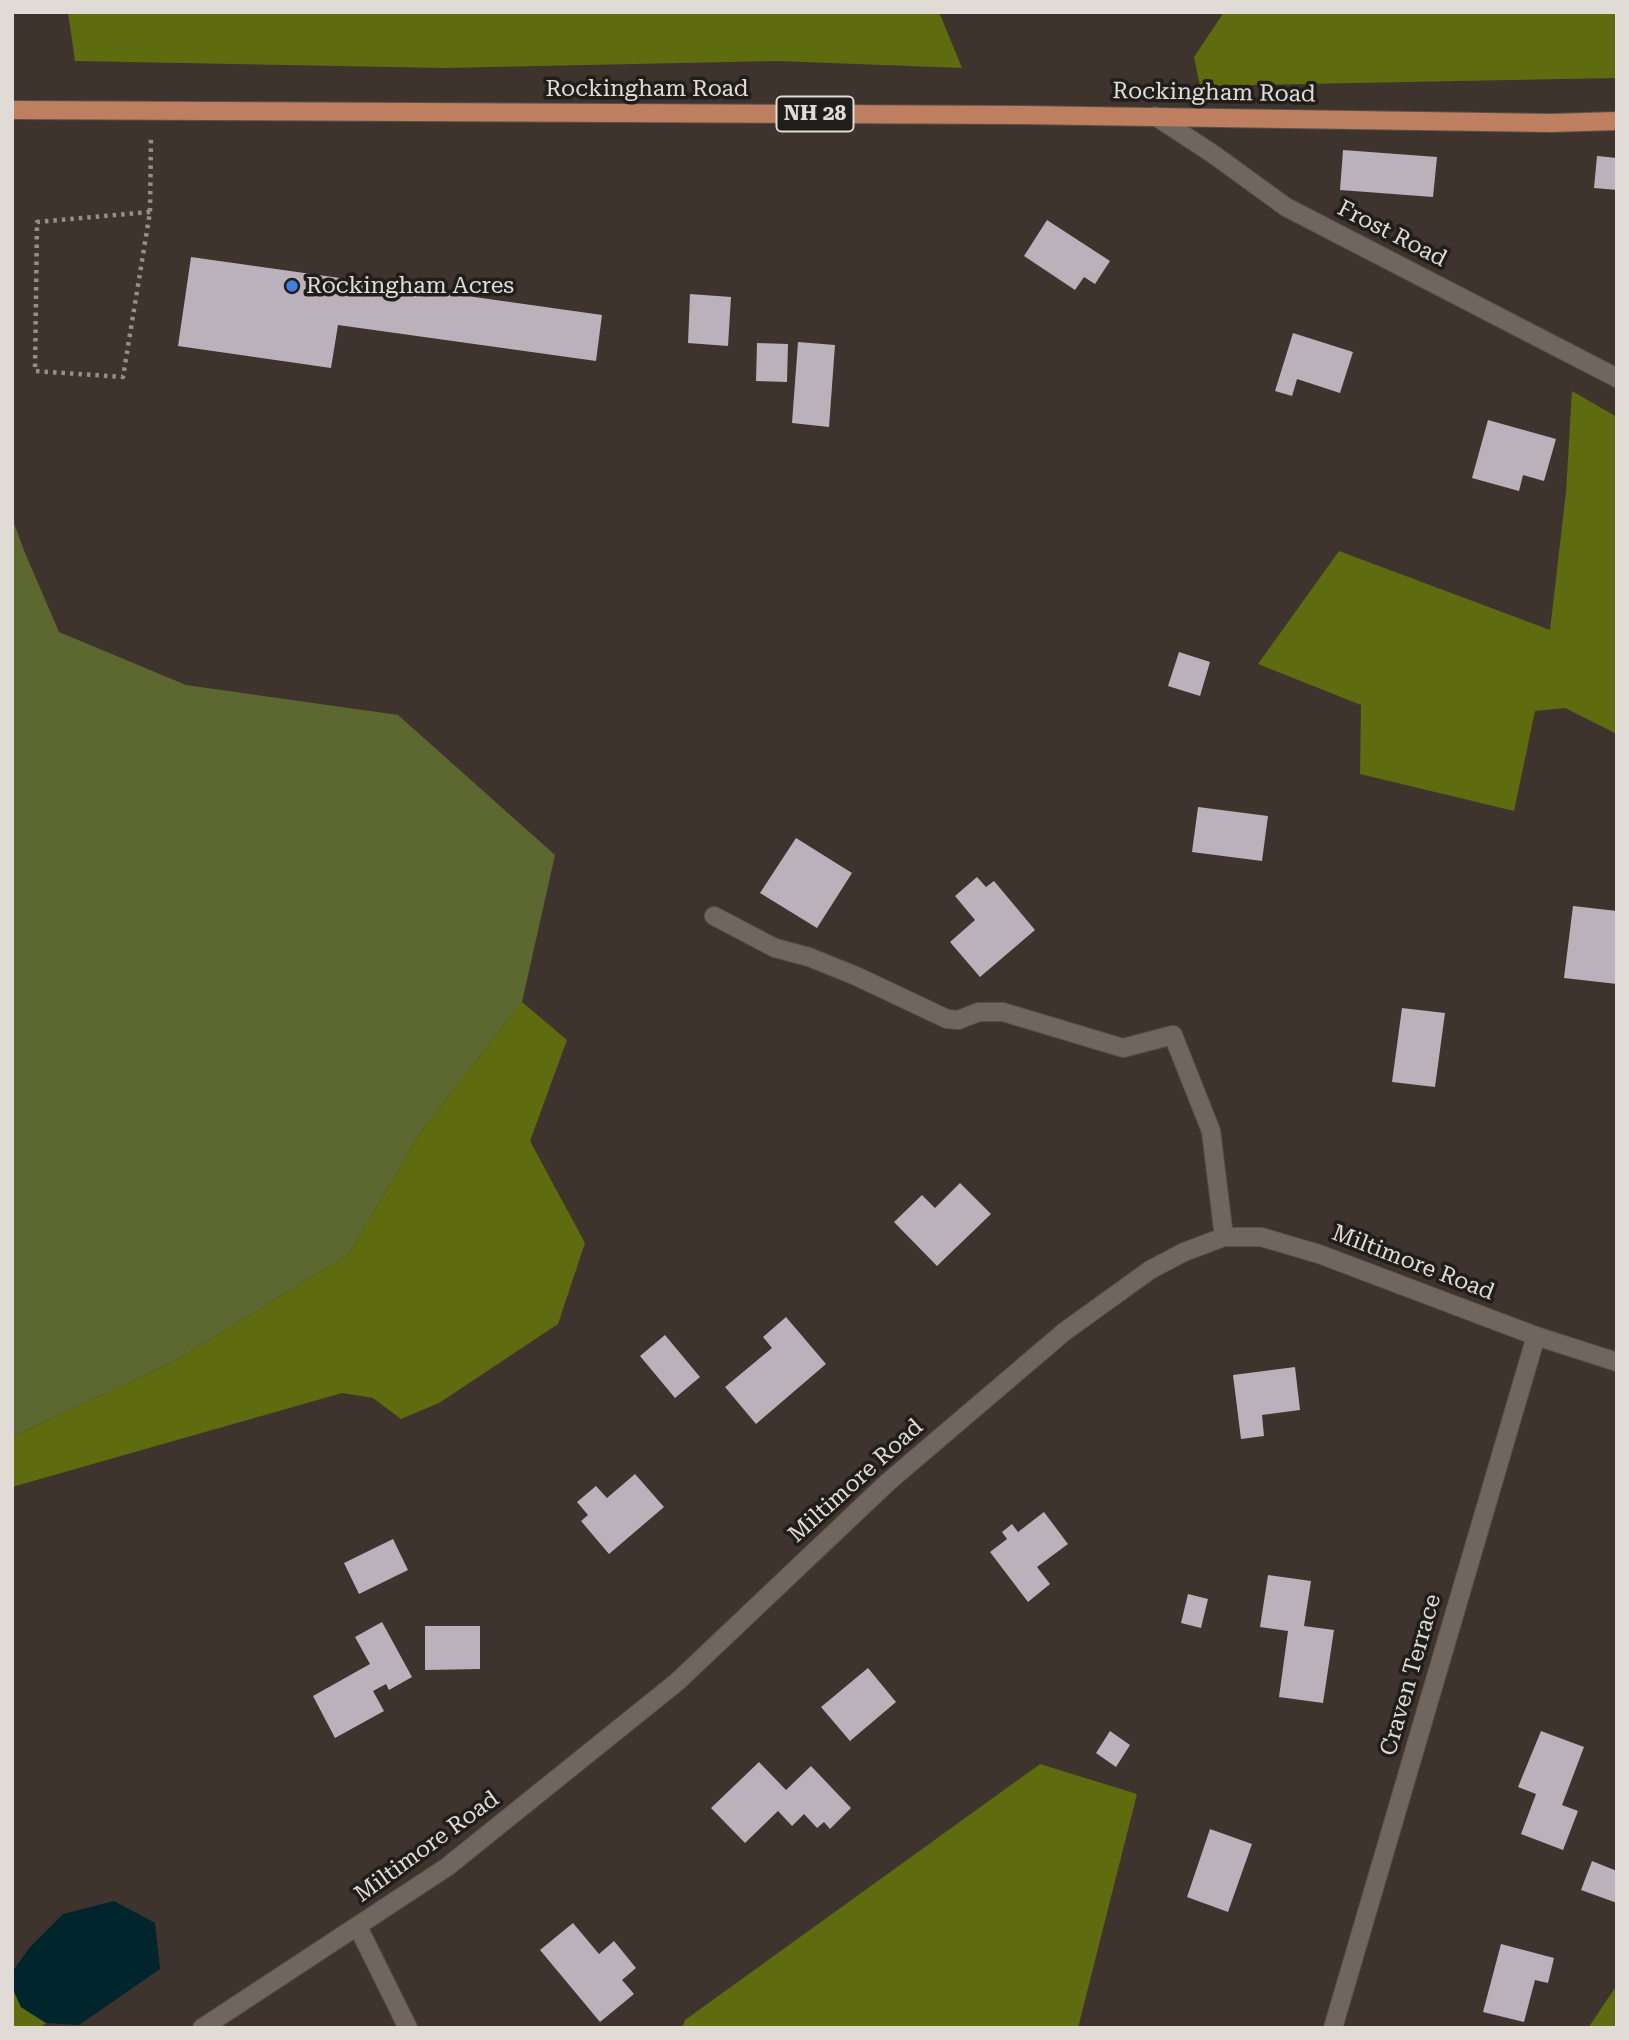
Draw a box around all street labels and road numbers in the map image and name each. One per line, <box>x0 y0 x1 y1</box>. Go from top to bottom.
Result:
street label: Rockingham Road <box>545 75 749 103</box>
street label: Rockingham Road <box>1112 77 1316 109</box>
road number: NH 28 <box>776 96 854 132</box>
street label: Frost Road <box>1333 195 1451 273</box>
street label: Miltimore Road <box>1328 1219 1498 1307</box>
street label: Miltimore Road <box>783 1413 929 1549</box>
street label: Craven Terrace <box>1375 1591 1447 1759</box>
street label: Miltimore Road <box>349 1785 505 1909</box>

